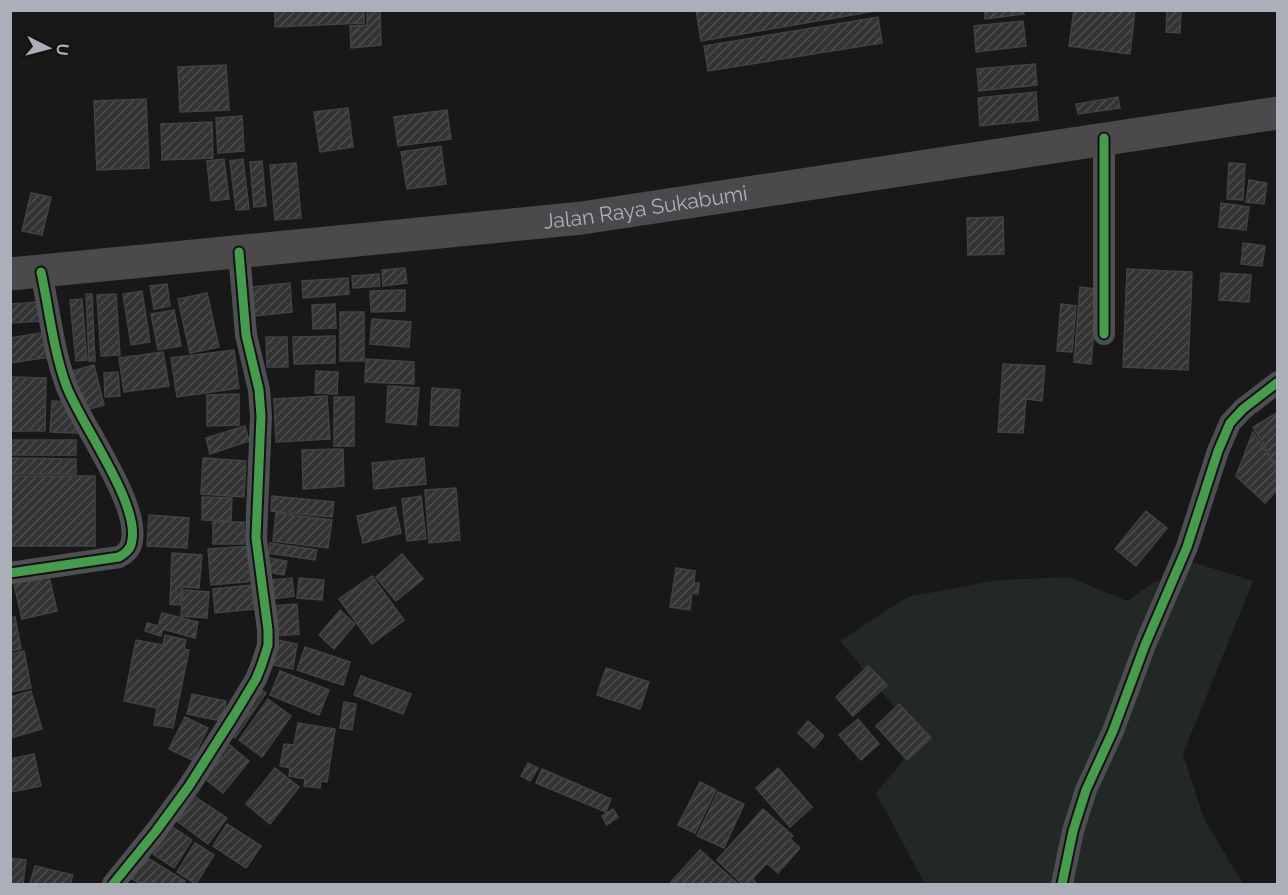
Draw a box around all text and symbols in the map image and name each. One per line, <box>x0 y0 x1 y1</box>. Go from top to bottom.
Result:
north arrow <box>18 18 78 78</box>
text: U <box>52 43 72 56</box>
street label: Jalan Raya Sukabumi <box>542 180 749 234</box>

